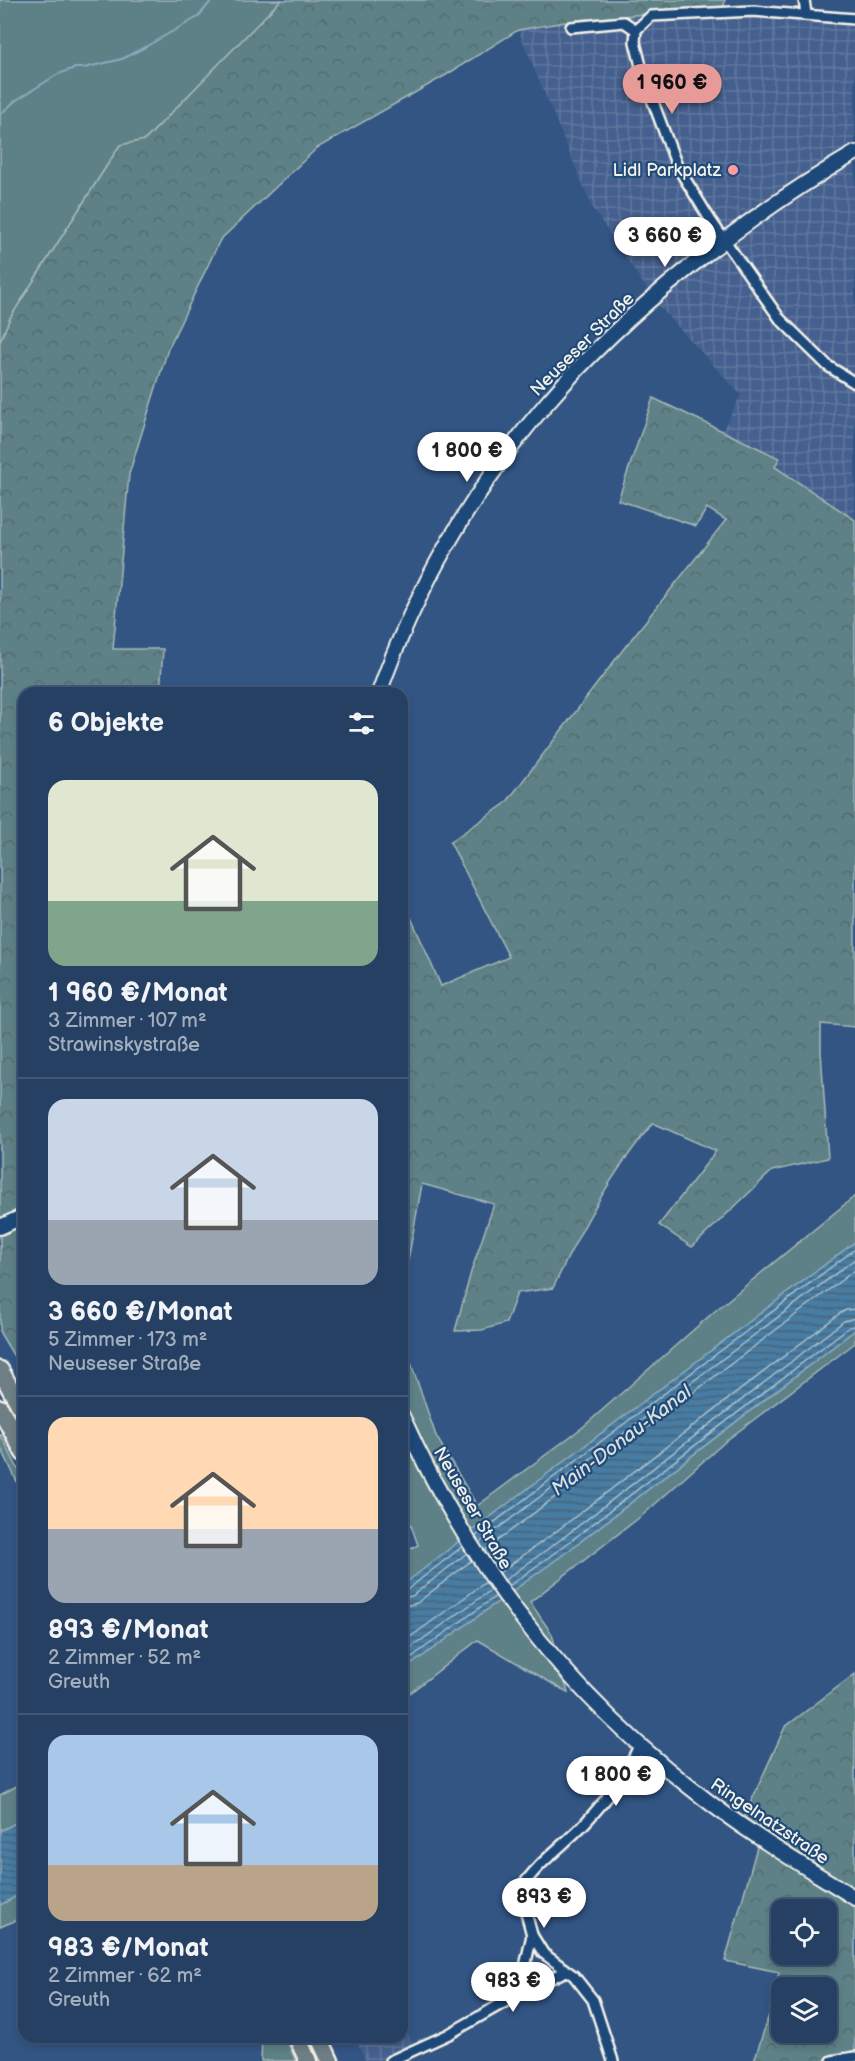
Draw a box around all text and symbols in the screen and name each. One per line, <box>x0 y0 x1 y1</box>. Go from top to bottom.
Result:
pin: 1 960 € <box>617 64 727 115</box>
text: 1 960 € <box>637 71 707 95</box>
place label: Lidl Parkplatz <box>612 160 721 181</box>
marker: Lidl Parkplatz <box>726 163 740 177</box>
pin: 3 660 € <box>610 217 720 268</box>
text: 3 660 € <box>628 224 702 248</box>
street label: Neuseser Straße <box>526 288 639 401</box>
pin: 1 800 € <box>412 432 522 483</box>
text: 1 800 € <box>431 439 503 463</box>
icon: filters <box>345 707 378 740</box>
text: 6 Objekte <box>48 708 164 739</box>
icon: home <box>159 819 267 927</box>
text: 1 960 €/Monat <box>48 978 228 1009</box>
text: 3 Zimmer · 107 m² <box>48 1009 207 1033</box>
text: Strawinskystraße <box>48 1033 200 1057</box>
icon: home <box>159 1138 267 1246</box>
text: 3 660 €/Monat <box>48 1297 232 1328</box>
text: 5 Zimmer · 173 m² <box>48 1328 207 1352</box>
text: Neuseser Straße <box>48 1352 201 1376</box>
water label: Main-Donau-Kanal <box>547 1379 698 1501</box>
street label: Neuseser Straße <box>429 1443 516 1573</box>
icon: home <box>159 1456 267 1564</box>
text: 893 €/Monat <box>48 1615 208 1646</box>
text: 2 Zimmer · 52 m² <box>48 1646 201 1670</box>
text: Greuth <box>48 1670 110 1694</box>
pin: 1 800 € <box>561 1756 671 1807</box>
text: 1 800 € <box>580 1763 652 1787</box>
icon: home <box>159 1774 267 1882</box>
street label: Ringelnatzstraße <box>707 1774 833 1869</box>
pin: 893 € <box>502 1878 586 1929</box>
text: 893 € <box>516 1885 572 1909</box>
map controls <box>771 1899 837 2043</box>
button: locate <box>771 1899 837 1965</box>
text: 983 €/Monat <box>48 1933 208 1964</box>
pin: 983 € <box>471 1962 555 2013</box>
text: 2 Zimmer · 62 m² <box>48 1964 202 1988</box>
text: 983 € <box>485 1969 541 1993</box>
button: layers <box>771 1977 837 2043</box>
text: Greuth <box>48 1988 110 2012</box>

